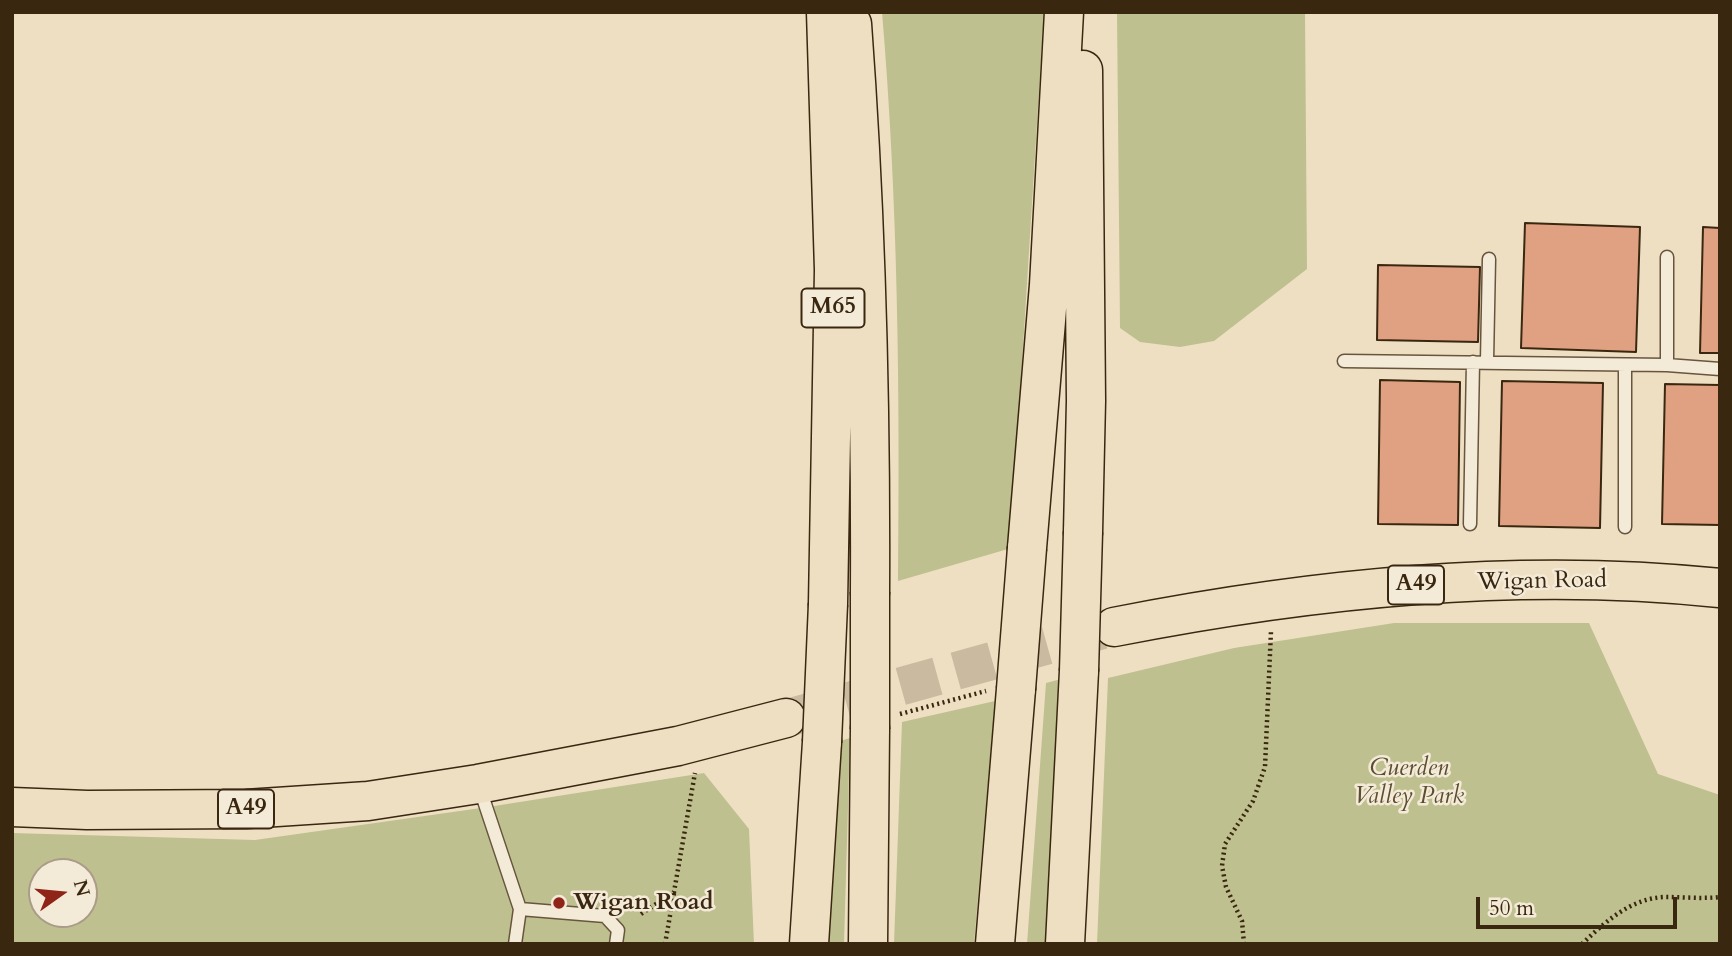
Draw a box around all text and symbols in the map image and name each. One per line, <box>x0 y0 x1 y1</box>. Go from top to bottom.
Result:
road number: M65 <box>802 288 864 328</box>
road number: A49 <box>1388 566 1444 604</box>
street label: Wigan Road <box>1477 566 1607 598</box>
park label: Cuerden Valley Park <box>1354 755 1464 811</box>
road number: A49 <box>218 790 274 828</box>
north arrow <box>28 858 98 928</box>
text: N <box>67 877 96 899</box>
scale bar <box>1480 883 1681 927</box>
place label: Wigan Road <box>573 889 713 917</box>
text: 50 m <box>1489 894 1534 923</box>
marker: Wigan Road <box>551 895 567 911</box>

